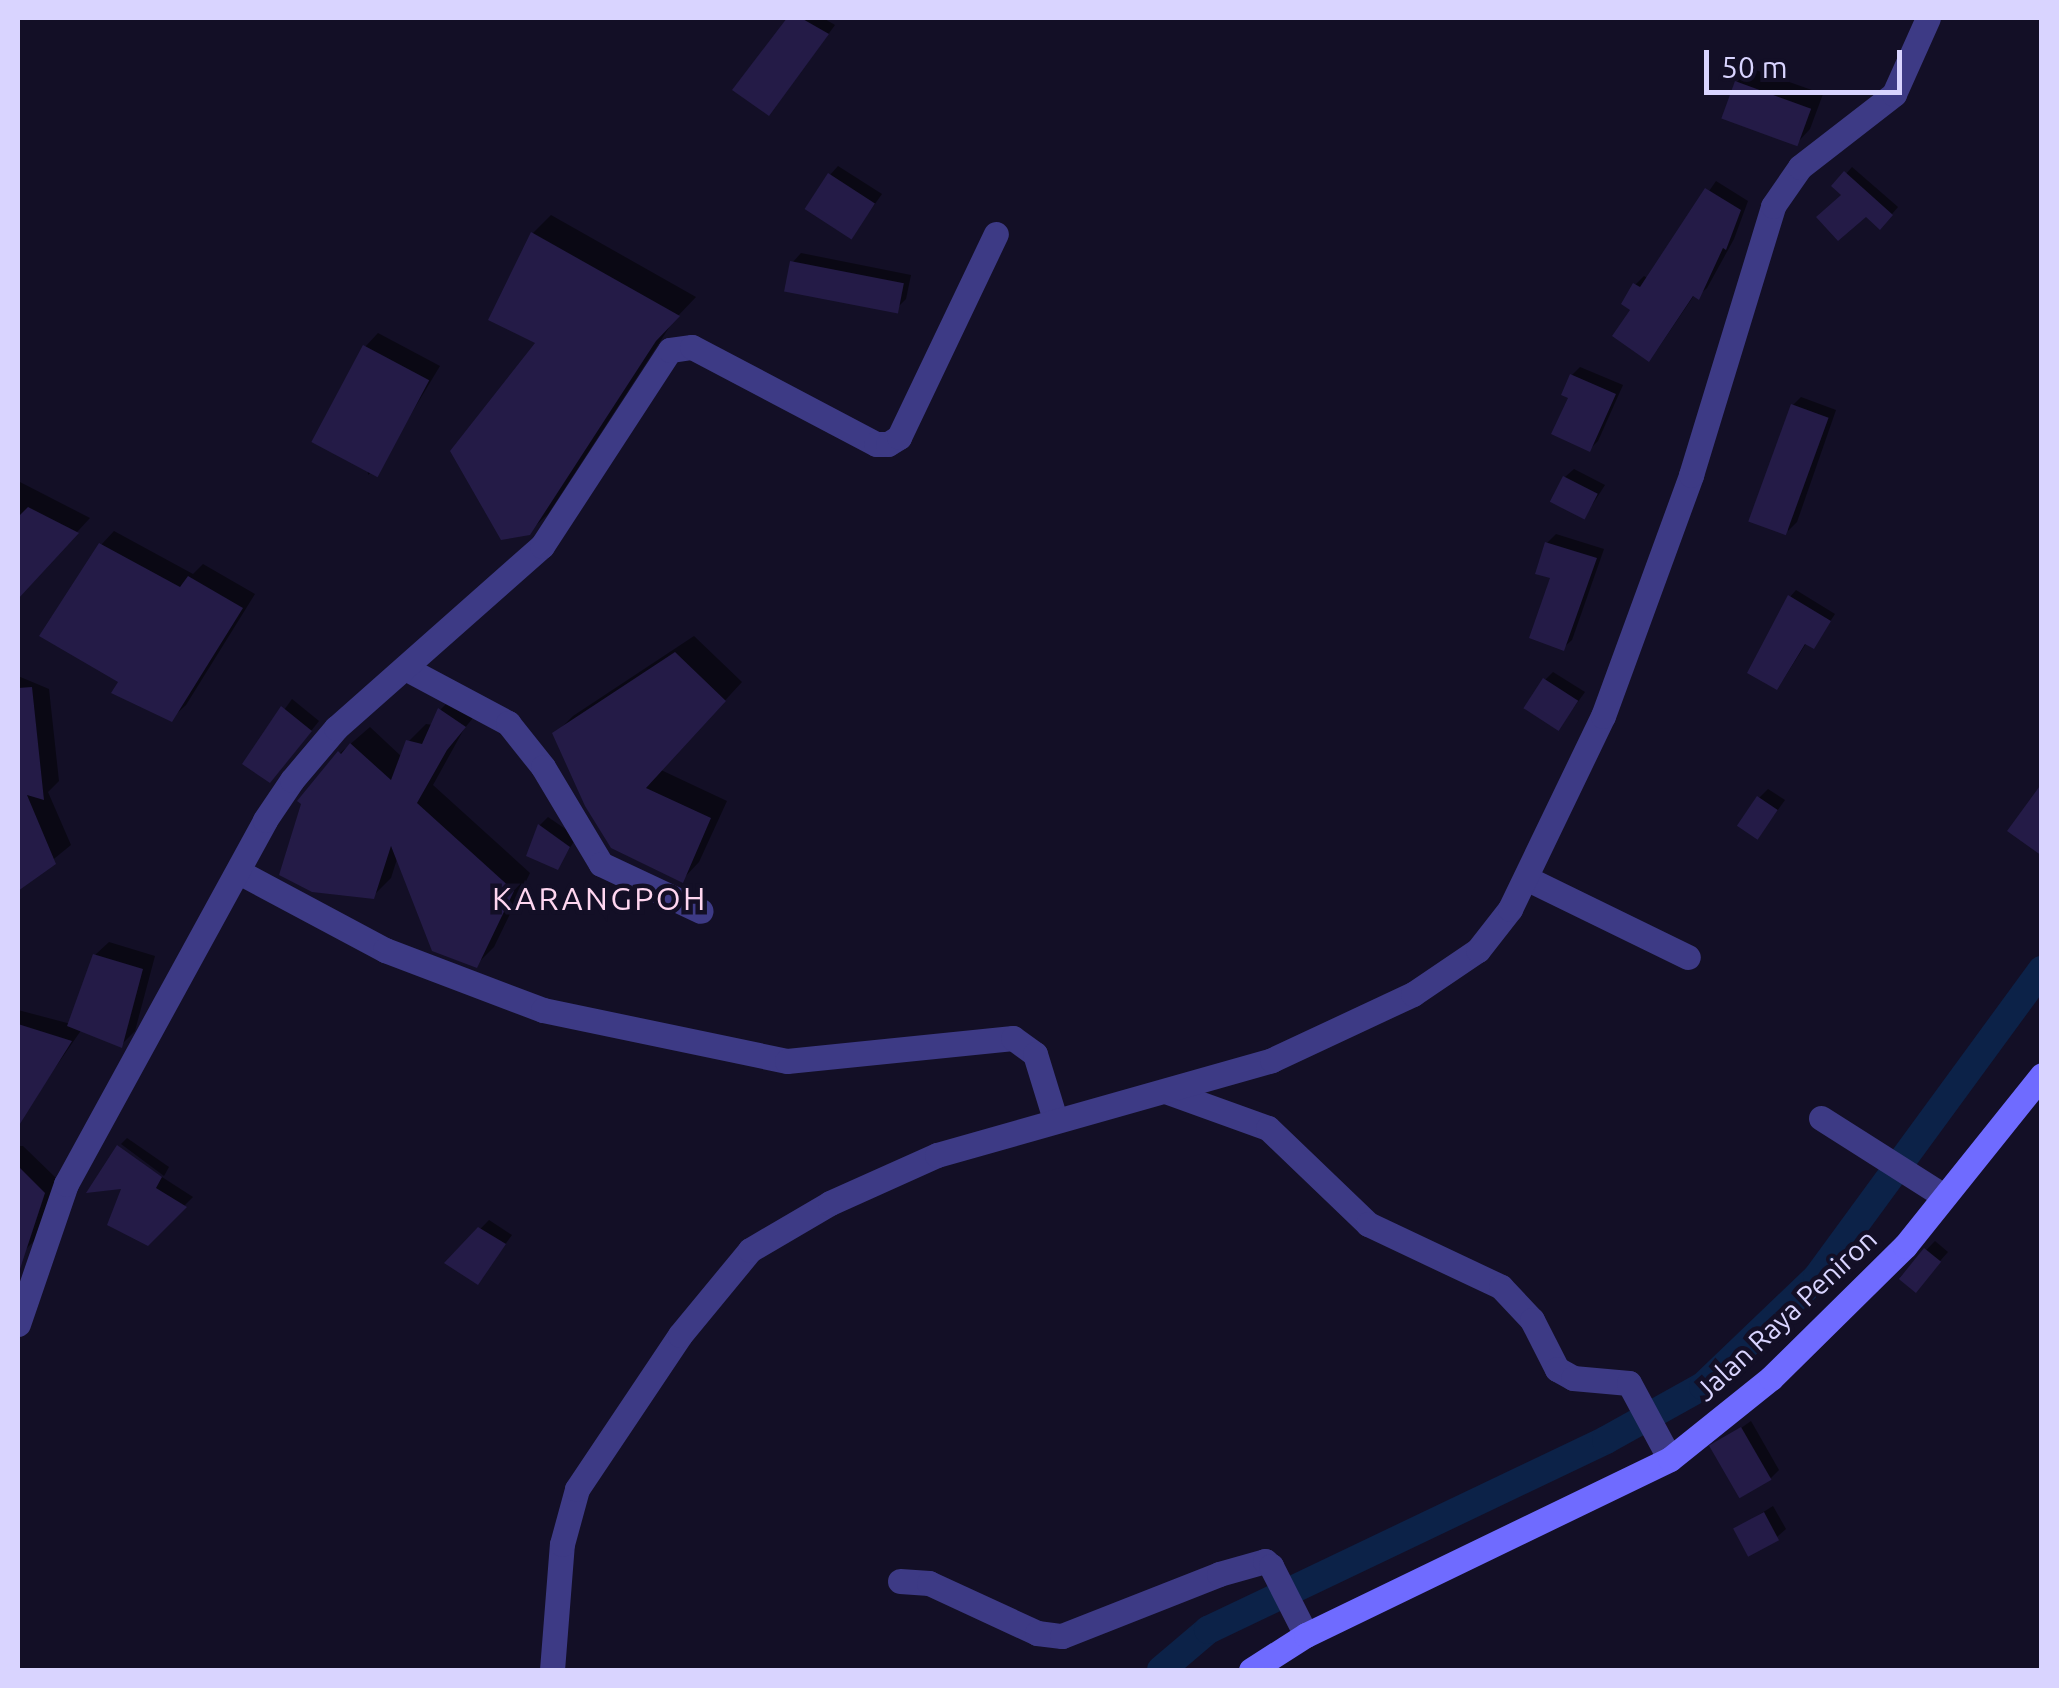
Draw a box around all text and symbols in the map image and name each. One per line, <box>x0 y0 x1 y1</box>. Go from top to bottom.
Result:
scale bar <box>1709 30 1906 92</box>
text: 50 m <box>1721 50 1788 84</box>
district label: KARANGPOH <box>492 879 708 917</box>
street label: Jalan Raya Peniron <box>1688 1222 1884 1408</box>

